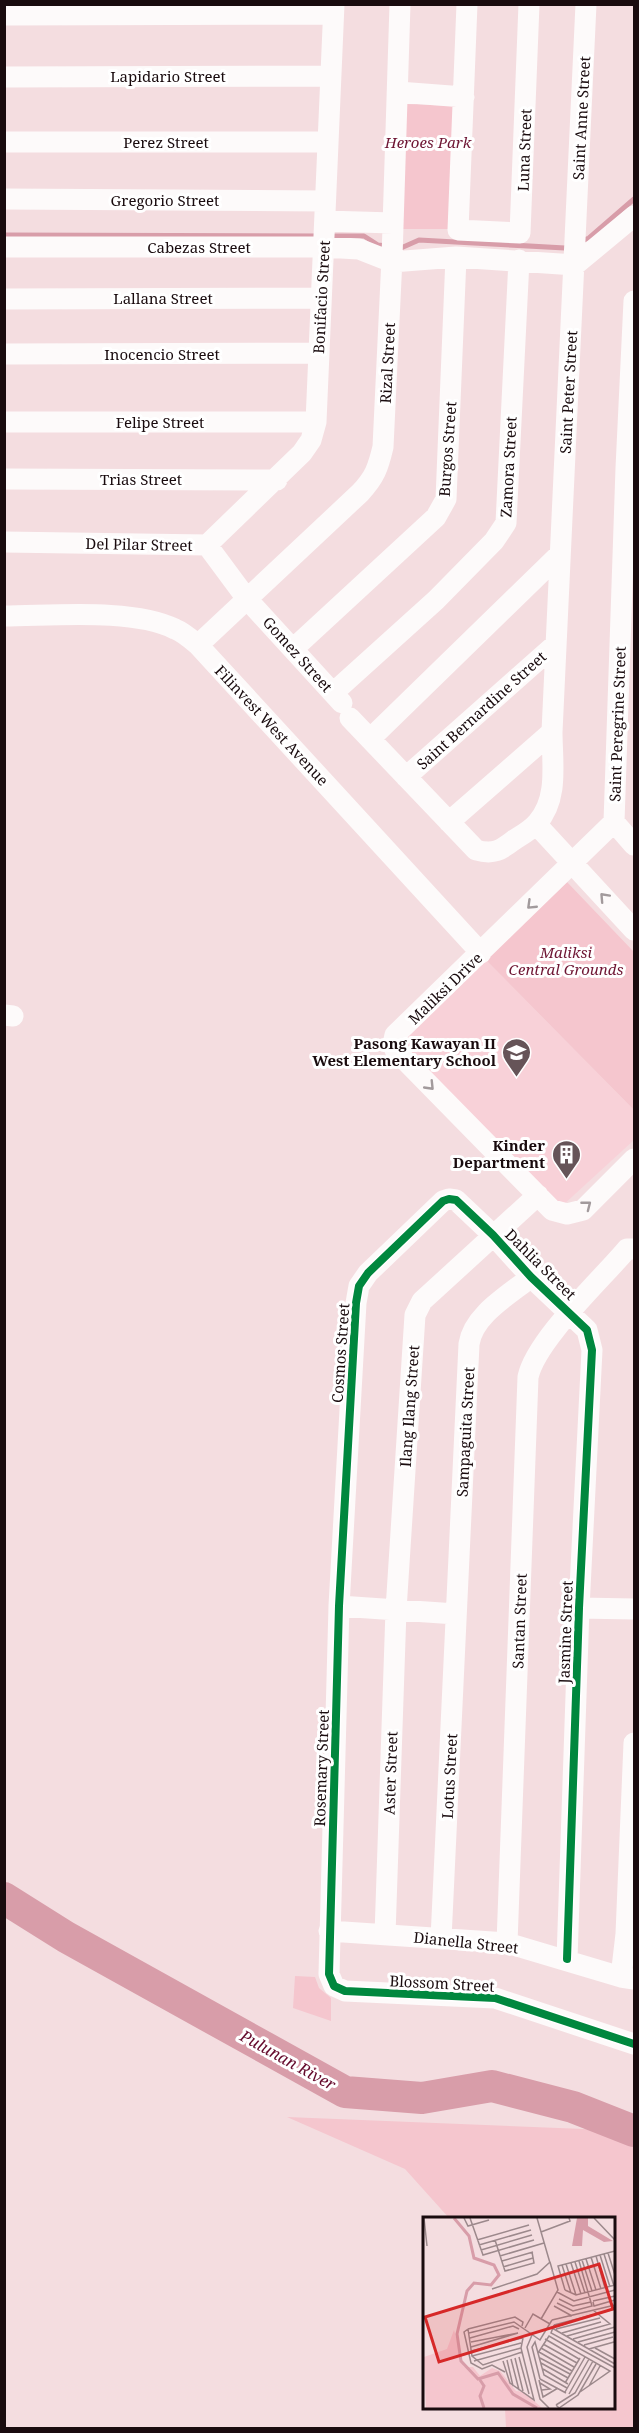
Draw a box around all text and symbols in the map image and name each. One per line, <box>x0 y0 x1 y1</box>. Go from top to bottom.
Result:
street label: Saint Anne Street <box>568 56 594 180</box>
street label: Lapidario Street <box>110 66 226 86</box>
street label: Luna Street <box>513 108 535 192</box>
street label: Perez Street <box>123 132 209 152</box>
park label: Heroes Park <box>384 132 472 152</box>
street label: Gregorio Street <box>111 190 219 210</box>
street label: Cabezas Street <box>147 237 251 257</box>
street label: Bonifacio Street <box>308 240 334 354</box>
street label: Lallana Street <box>113 288 213 308</box>
street label: Rizal Street <box>375 322 399 404</box>
street label: Saint Peter Street <box>555 330 581 454</box>
street label: Inocencio Street <box>104 344 220 364</box>
street label: Burgos Street <box>434 401 460 497</box>
street label: Felipe Street <box>116 412 204 432</box>
street label: Zamora Street <box>495 416 521 518</box>
street label: Trias Street <box>100 469 182 489</box>
street label: Del Pilar Street <box>85 533 193 555</box>
street label: Gomez Street <box>259 612 337 696</box>
street label: Saint Bernardine Street <box>412 646 550 774</box>
street label: Saint Peregrine Street <box>604 646 630 802</box>
street label: Filinvest West Avenue <box>211 660 333 790</box>
one-way arrow <box>600 893 611 904</box>
one-way arrow <box>528 897 539 908</box>
park label: Maliksi Central Grounds <box>509 942 623 979</box>
street label: Maliksi Drive <box>404 948 486 1028</box>
place label: Pasong Kawayan II West Elementary School <box>312 1033 497 1070</box>
school or university icon: Pasong Kawayan II West Elementary School <box>501 1036 533 1078</box>
one-way arrow <box>423 1079 434 1089</box>
place label: Kinder Department <box>453 1135 545 1172</box>
building icon: Kinder Department <box>550 1138 582 1180</box>
one-way arrow <box>580 1201 591 1212</box>
street label: Dahlia Street <box>501 1224 581 1304</box>
street label: Cosmos Street <box>327 1302 353 1404</box>
street label: Ilang Ilang Street <box>395 1344 423 1468</box>
street label: Sampaguita Street <box>452 1366 478 1498</box>
street label: Santan Street <box>507 1573 531 1669</box>
street label: Jasmine Street <box>553 1580 577 1685</box>
street label: Rosemary Street <box>309 1709 333 1827</box>
street label: Aster Street <box>379 1731 401 1815</box>
street label: Lotus Street <box>437 1733 461 1819</box>
street label: Dianella Street <box>413 1927 519 1957</box>
street label: Blossom Street <box>389 1970 495 1996</box>
water label: Pulunan River <box>235 2024 340 2096</box>
inset map <box>423 2217 615 2409</box>

